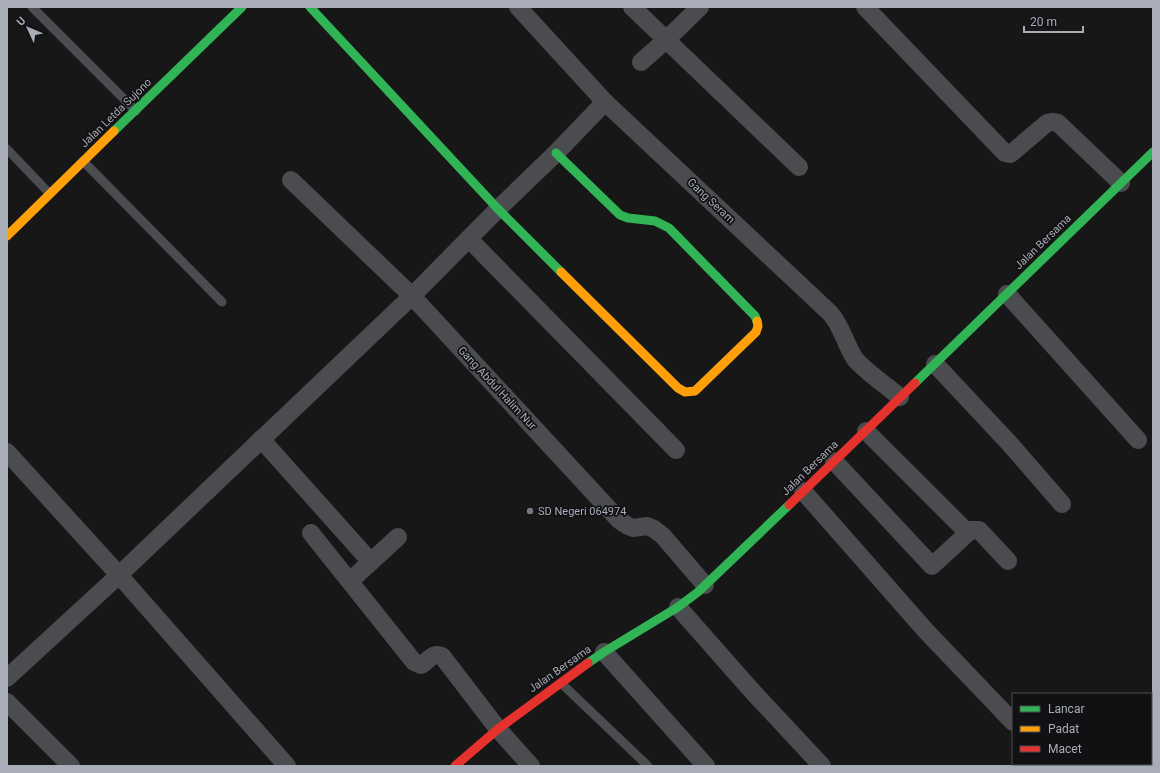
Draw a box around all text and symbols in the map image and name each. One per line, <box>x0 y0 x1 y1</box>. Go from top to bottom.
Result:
north arrow <box>8 8 48 48</box>
scale bar <box>1024 8 1083 34</box>
text: U <box>14 14 28 29</box>
text: 20 m <box>1030 15 1057 29</box>
street label: Jalan Letda Sujono <box>78 76 154 150</box>
street label: Gang Seram <box>685 176 737 226</box>
street label: Jalan Bersama <box>1012 212 1074 272</box>
street label: Gang Abdul Halim Nur <box>455 344 539 432</box>
street label: Jalan Bersama <box>779 438 841 498</box>
place label: SD Negeri 064974 <box>538 505 626 518</box>
marker: SD Negeri 064974 <box>525 506 535 516</box>
street label: Jalan Bersama <box>526 643 594 695</box>
legend <box>1012 693 1152 765</box>
text: Lancar <box>1048 702 1085 716</box>
text: Padat <box>1048 722 1079 736</box>
text: Macet <box>1048 742 1082 756</box>

